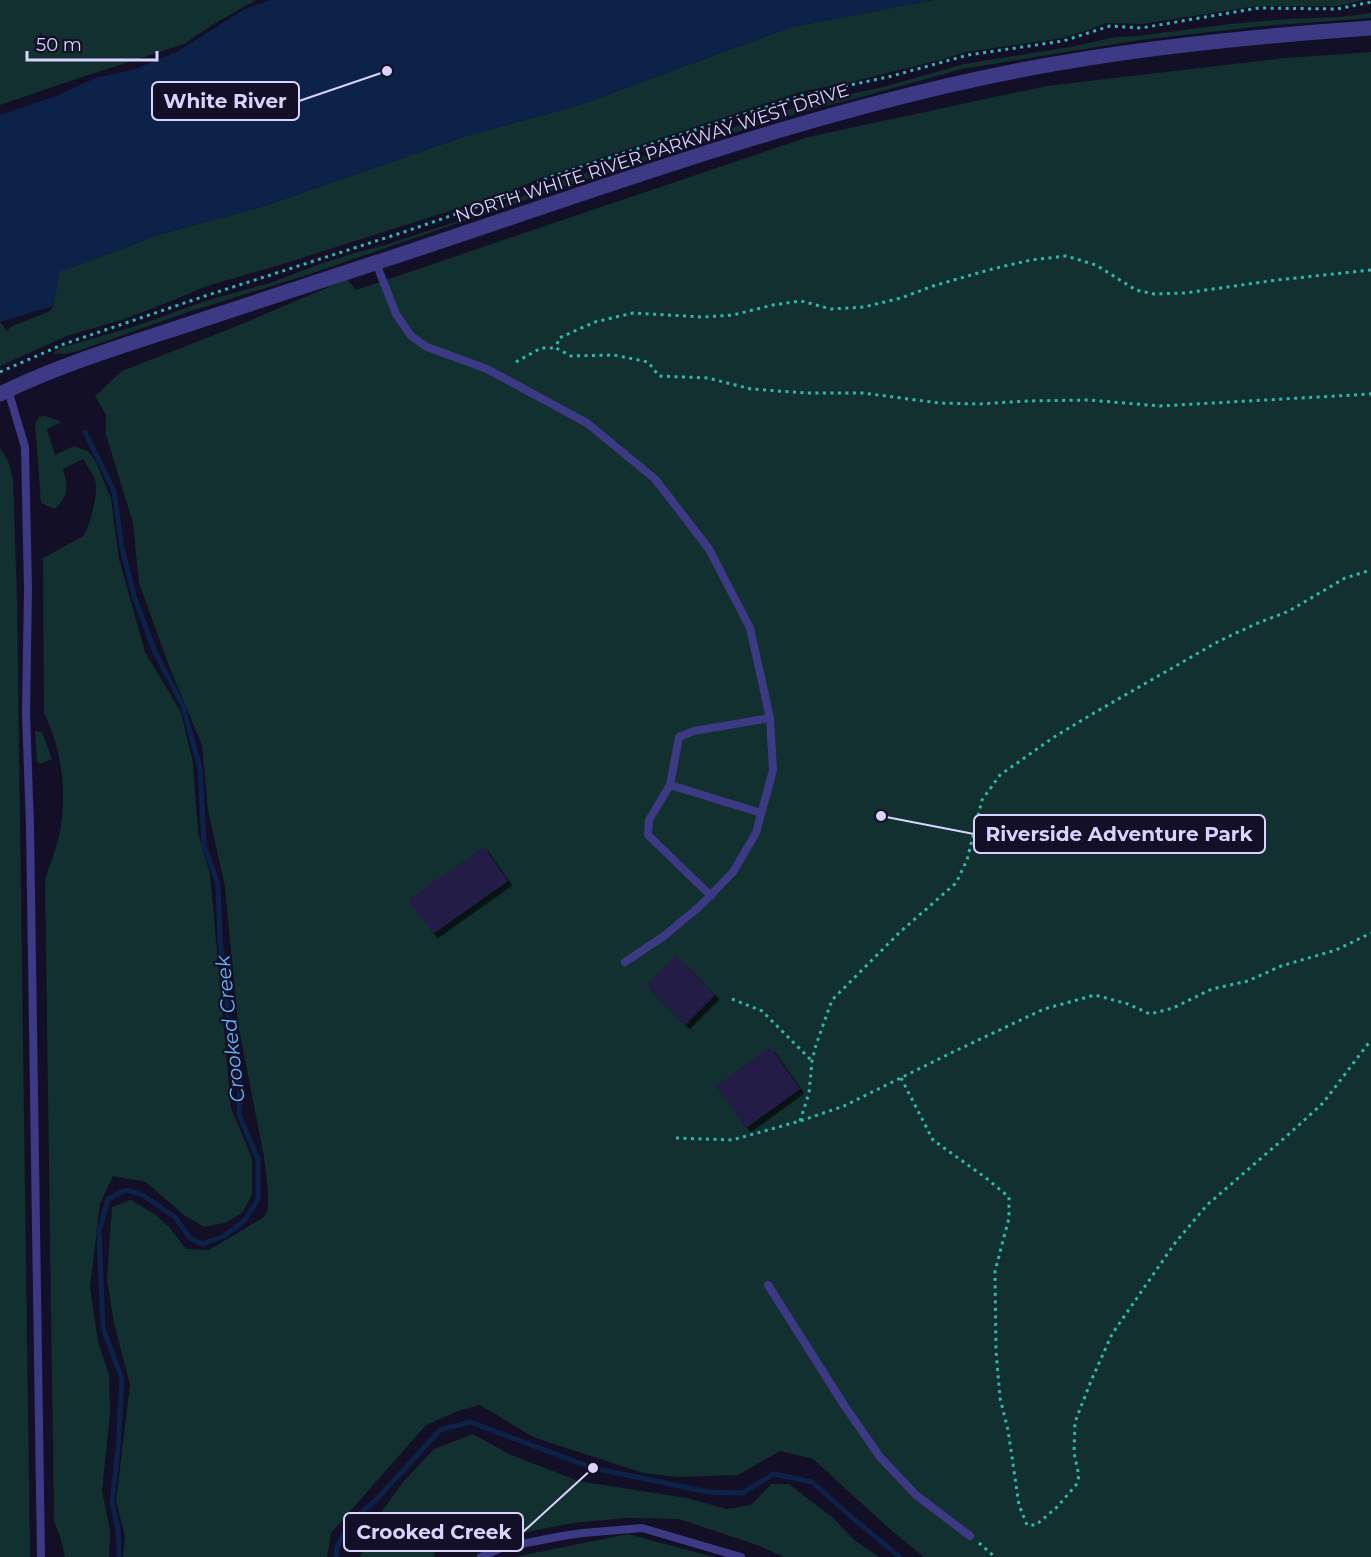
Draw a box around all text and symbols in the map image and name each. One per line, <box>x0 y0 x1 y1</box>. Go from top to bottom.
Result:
scale bar <box>27 24 158 62</box>
text: 50 m <box>36 34 82 56</box>
street label: NORTH WHITE RIVER PARKWAY WEST DRIVE <box>453 79 851 227</box>
callout: White River <box>152 82 299 120</box>
text: White River <box>163 89 287 113</box>
callout: Riverside Adventure Park <box>974 815 1265 853</box>
text: Riverside Adventure Park <box>985 822 1253 846</box>
water label: Crooked Creek <box>210 953 250 1104</box>
callout: Crooked Creek <box>344 1513 523 1551</box>
text: Crooked Creek <box>356 1520 512 1544</box>

